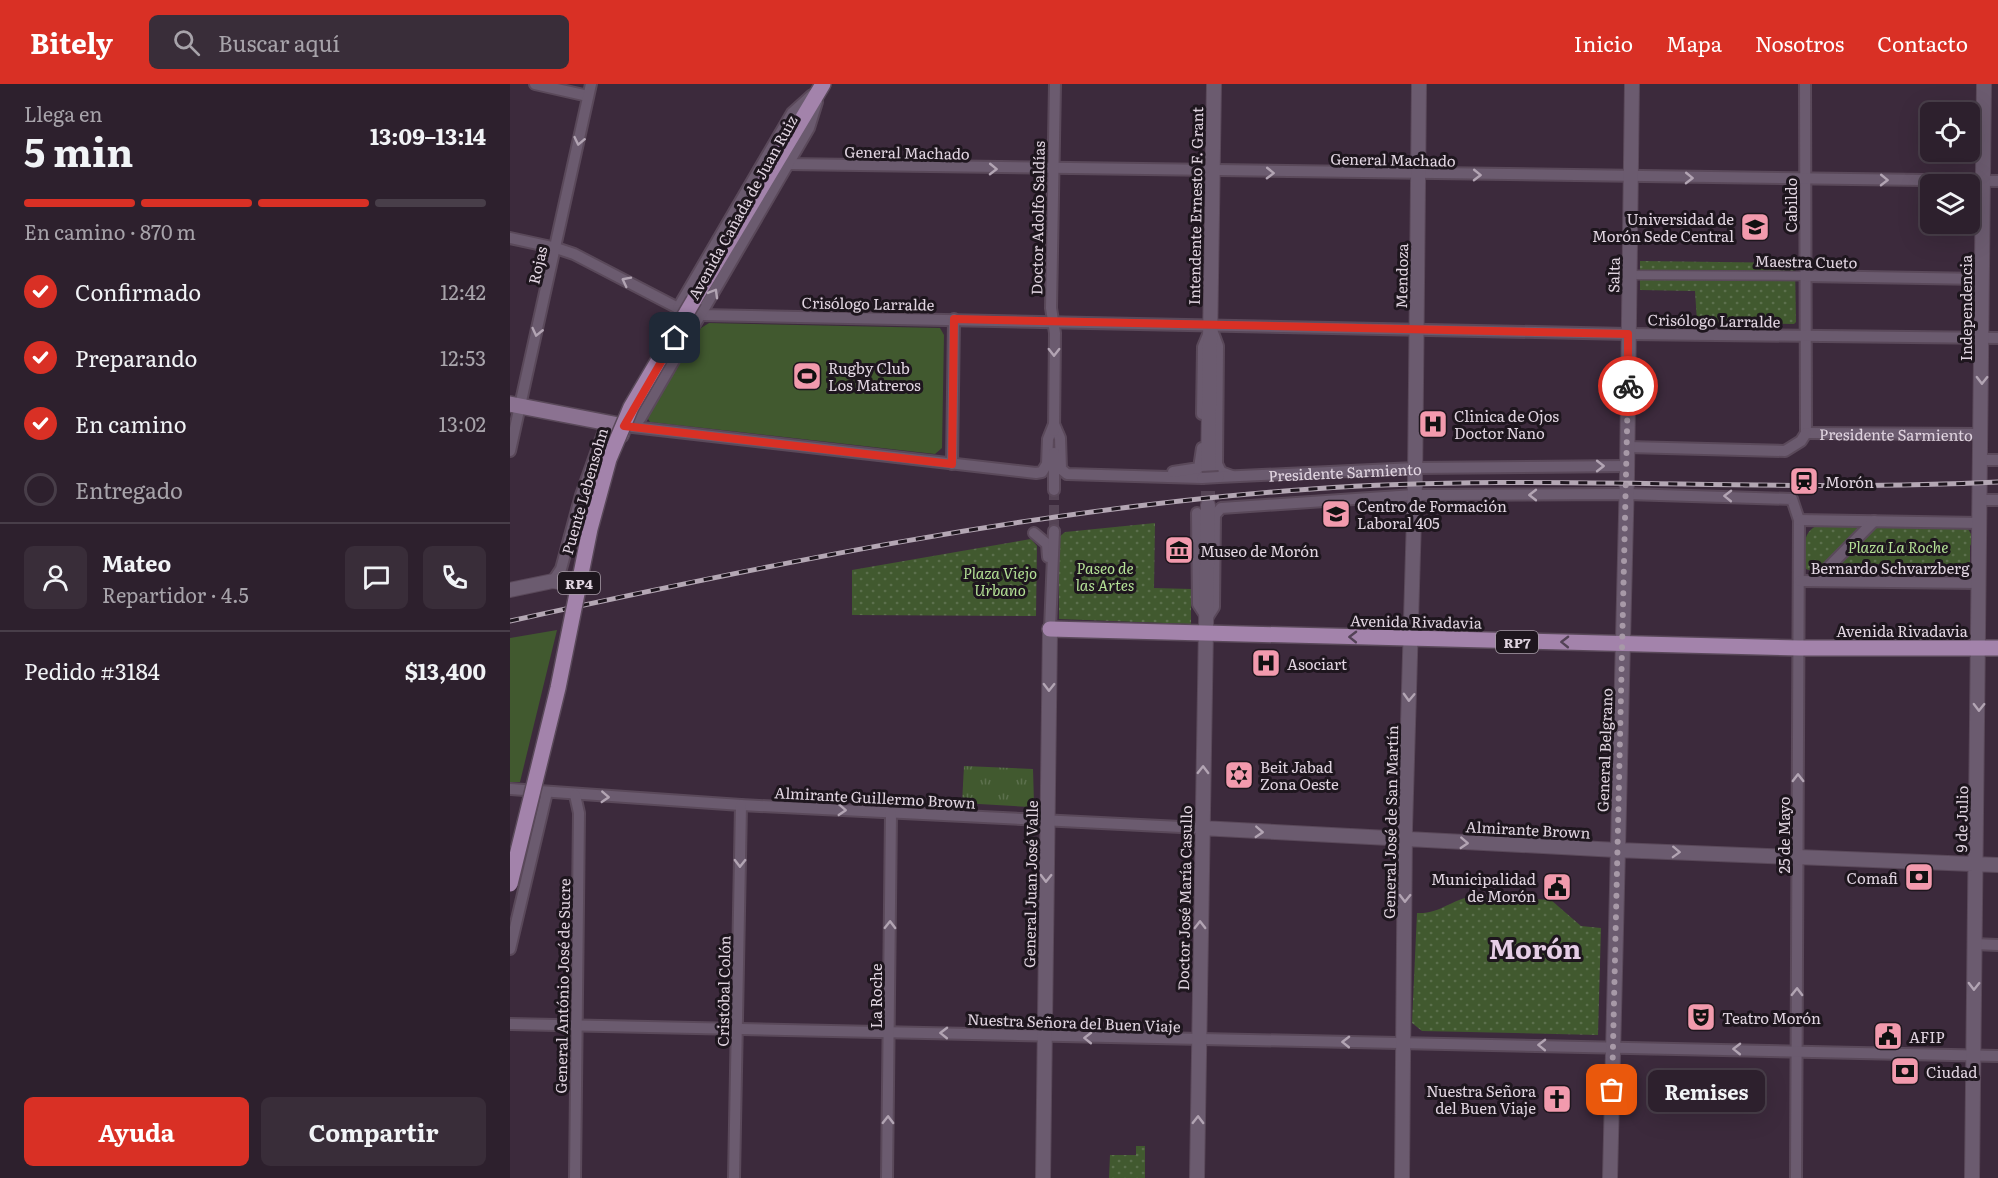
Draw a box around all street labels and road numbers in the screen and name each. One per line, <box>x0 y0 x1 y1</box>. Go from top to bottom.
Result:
street label: Intendente Ernesto F. Grant <box>1182 107 1208 305</box>
street label: Avenida Cañada de Juan Ruiz <box>682 111 802 303</box>
street label: General Machado <box>844 139 970 165</box>
street label: Doctor Adolfo Saldías <box>1024 141 1050 295</box>
street label: General Machado <box>1330 146 1456 172</box>
street label: Cabildo <box>1779 177 1802 232</box>
street label: Mendoza <box>1389 242 1413 309</box>
street label: Rojas <box>521 244 553 286</box>
street label: Maestra Cueto <box>1754 249 1858 273</box>
street label: Independencia <box>1954 254 1977 361</box>
street label: Salta <box>1601 256 1625 293</box>
street label: Crisólogo Larralde <box>801 290 935 316</box>
street label: Crisólogo Larralde <box>1647 307 1781 333</box>
street label: Presidente Sarmiento <box>1819 422 1973 445</box>
street label: Puente Lebensohn <box>555 425 613 557</box>
street label: Presidente Sarmiento <box>1268 456 1422 486</box>
street label: Bernardo Schvarzberg <box>1810 556 1970 579</box>
road number: RP4 <box>558 572 600 594</box>
street label: Avenida Rivadavia <box>1350 608 1483 634</box>
street label: Avenida Rivadavia <box>1836 619 1969 642</box>
road number: RP7 <box>1496 631 1538 653</box>
street label: General Belgrano <box>1590 687 1618 812</box>
street label: General José de San Martín <box>1377 725 1403 919</box>
street label: Almirante Guillermo Brown <box>774 780 976 814</box>
street label: 9 de Julio <box>1949 785 1973 853</box>
street label: 25 de Mayo <box>1772 796 1795 874</box>
street label: General Juan José Valle <box>1017 800 1043 968</box>
street label: Doctor José María Casullo <box>1171 805 1197 991</box>
street label: Almirante Brown <box>1465 814 1591 844</box>
street label: General António José de Sucre <box>549 878 575 1094</box>
street label: Cristóbal Colón <box>711 935 735 1047</box>
street label: La Roche <box>864 963 887 1028</box>
street label: Nuestra Señora del Buen Viaje <box>967 1007 1181 1037</box>

